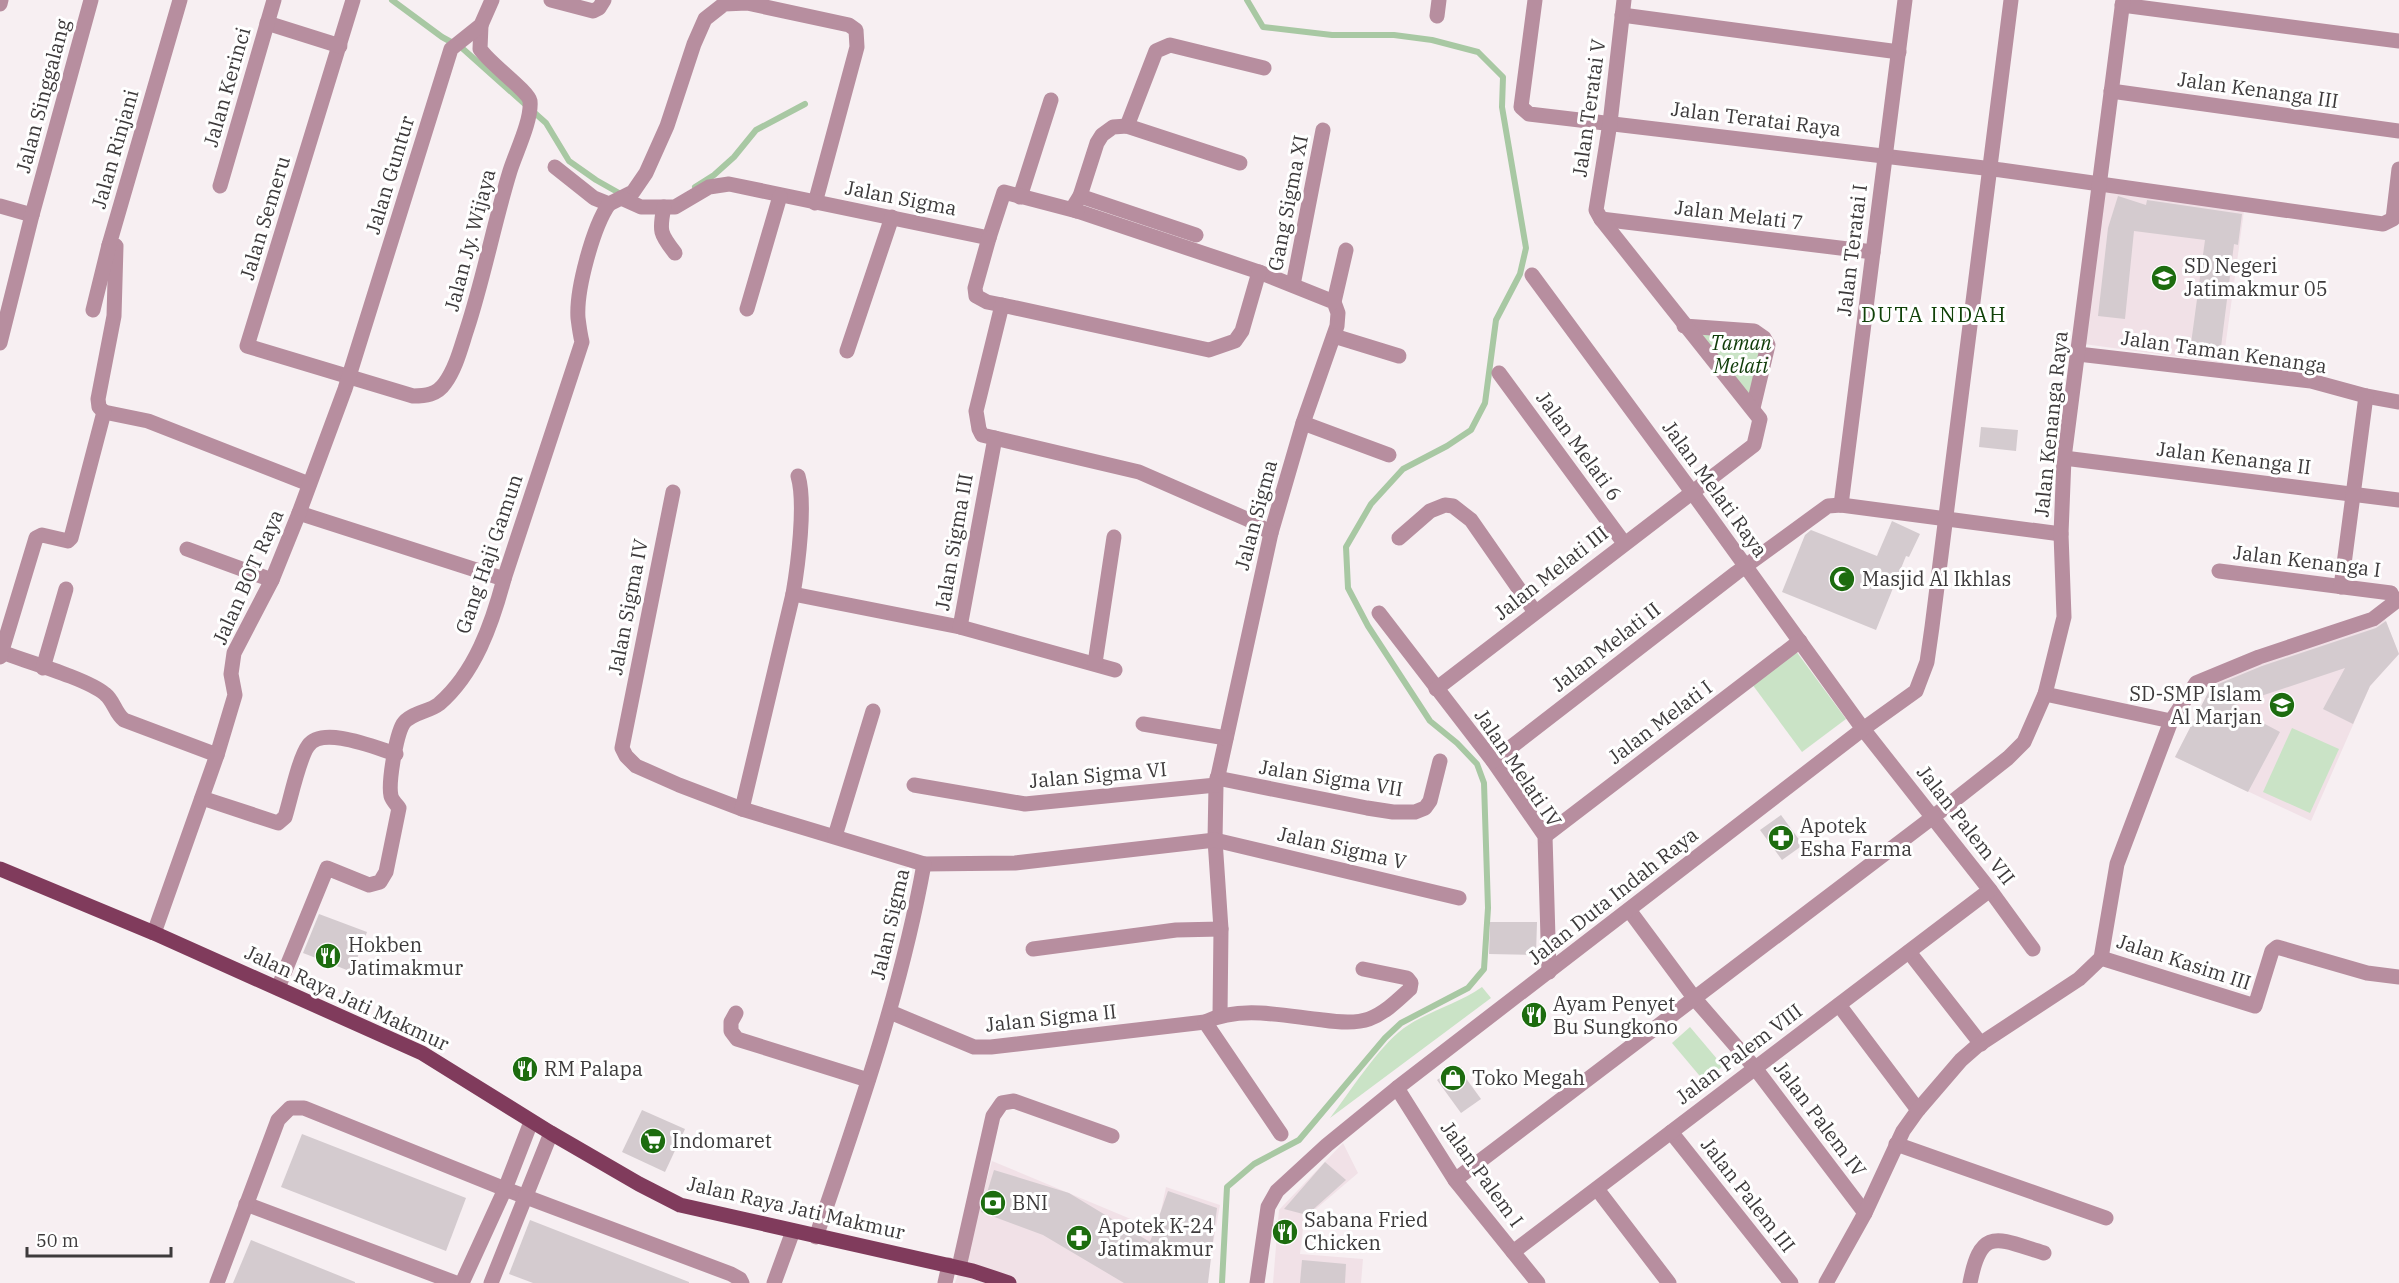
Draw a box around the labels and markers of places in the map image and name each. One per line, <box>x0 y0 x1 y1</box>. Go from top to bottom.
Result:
place label: SD Negeri Jatimakmur 05 <box>2184 252 2328 302</box>
school or university icon: SD Negeri Jatimakmur 05 <box>2149 263 2179 293</box>
mosque icon: Masjid Al Ikhlas <box>1827 564 1857 594</box>
place label: Masjid Al Ikhlas <box>1862 565 2011 592</box>
place label: SD-SMP Islam Al Marjan <box>2129 680 2262 730</box>
school or university icon: SD-SMP Islam Al Marjan <box>2267 690 2297 720</box>
place label: Apotek Esha Farma <box>1800 812 1912 862</box>
pharmacy icon: Apotek Esha Farma <box>1766 823 1796 853</box>
place label: Hokben Jatimakmur <box>348 931 463 981</box>
restaurant icon: Hokben Jatimakmur <box>313 941 343 971</box>
place label: Ayam Penyet Bu Sungkono <box>1553 990 1678 1040</box>
restaurant icon: Ayam Penyet Bu Sungkono <box>1519 1000 1549 1030</box>
restaurant icon: RM Palapa <box>510 1054 540 1084</box>
place label: RM Palapa <box>544 1055 643 1082</box>
shop icon: Toko Megah <box>1438 1063 1468 1093</box>
place label: Toko Megah <box>1472 1064 1585 1091</box>
supermarket icon: Indomaret <box>638 1126 668 1156</box>
place label: Indomaret <box>672 1127 772 1154</box>
bank icon: BNI <box>978 1188 1008 1218</box>
place label: BNI <box>1012 1189 1048 1216</box>
place label: Sabana Fried Chicken <box>1304 1206 1428 1256</box>
place label: Apotek K-24 Jatimakmur <box>1098 1212 1214 1262</box>
restaurant icon: Sabana Fried Chicken <box>1270 1217 1300 1247</box>
pharmacy icon: Apotek K-24 Jatimakmur <box>1064 1223 1094 1253</box>

